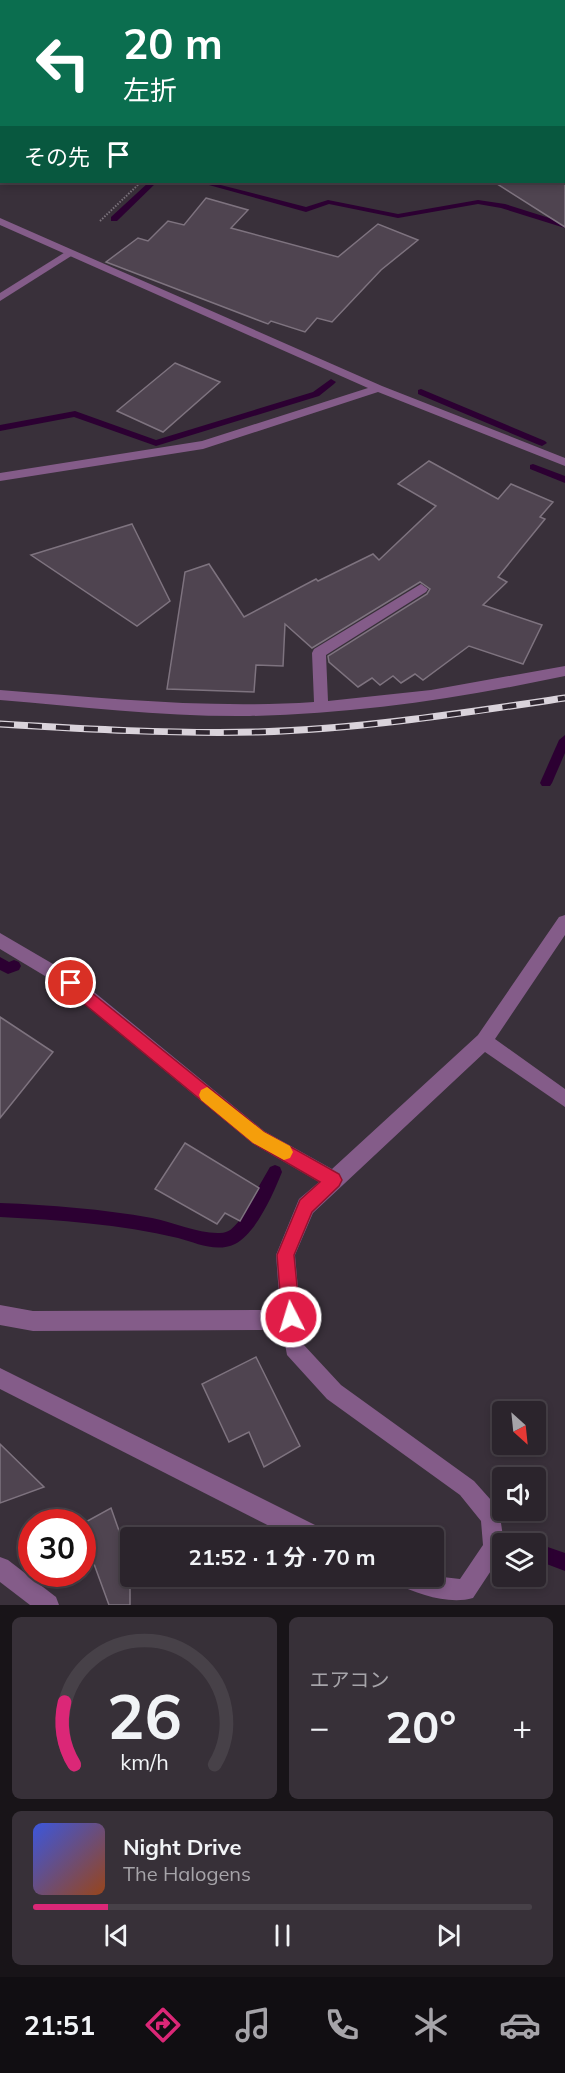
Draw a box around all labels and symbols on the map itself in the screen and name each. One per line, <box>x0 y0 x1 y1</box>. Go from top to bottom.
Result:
pin <box>45 957 96 1008</box>
position arrow <box>259 1285 323 1349</box>
north arrow <box>492 1401 546 1455</box>
speed limit sign: 30 <box>18 1509 96 1587</box>

